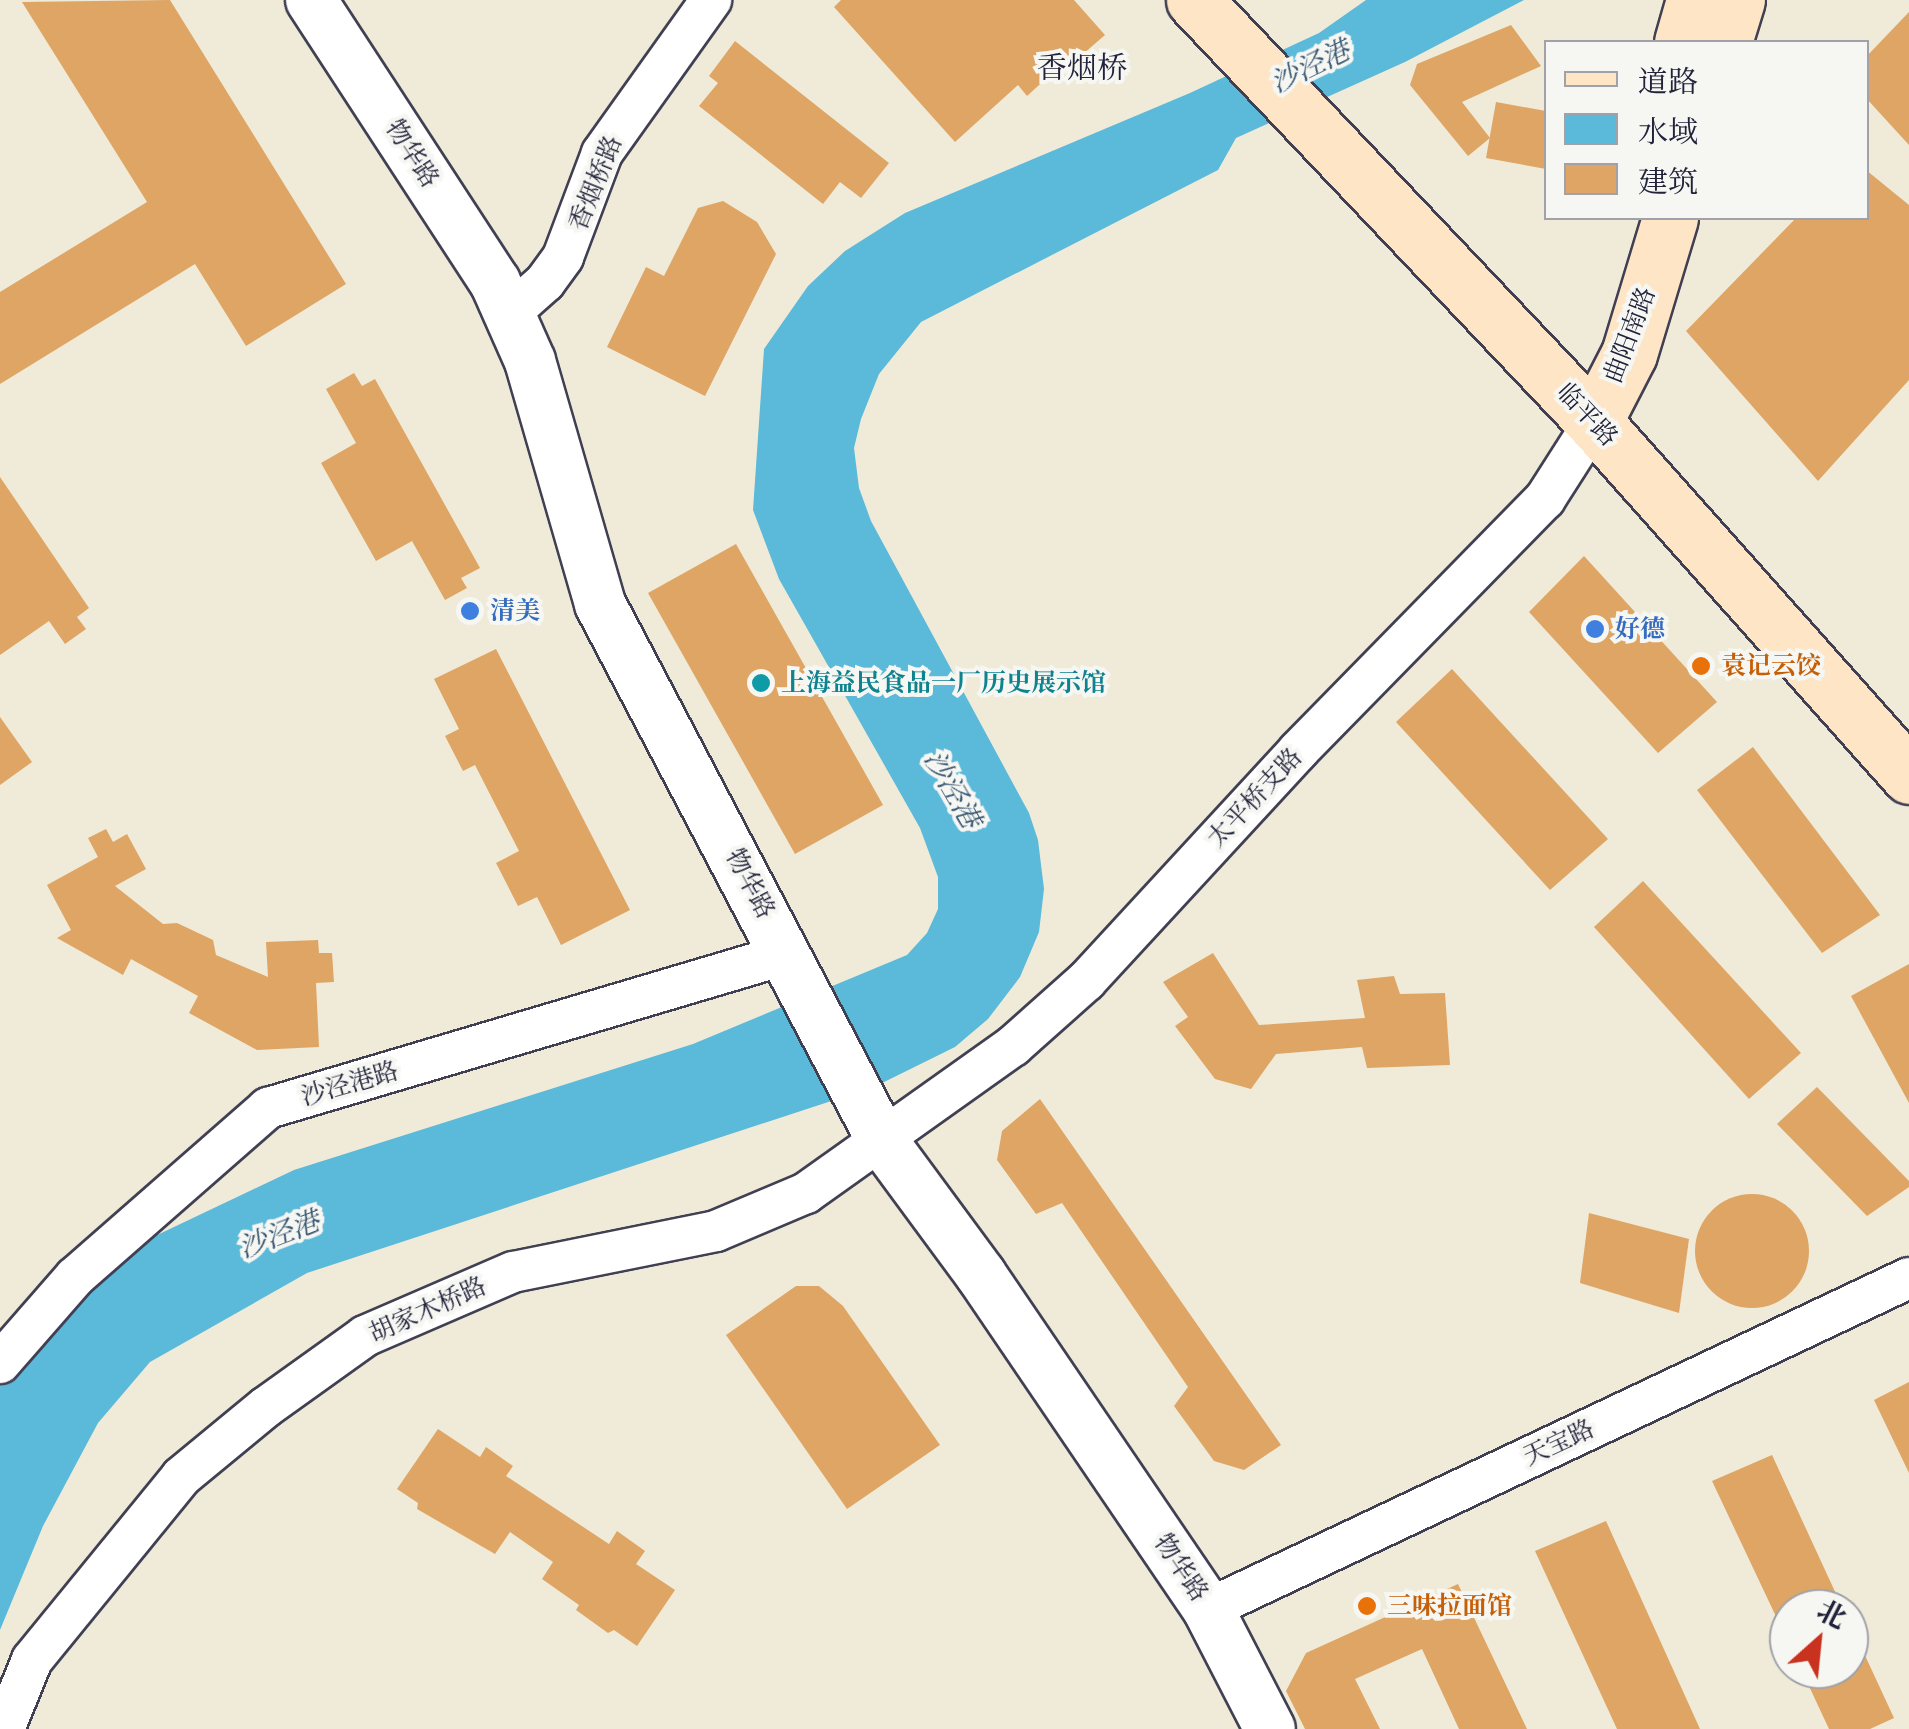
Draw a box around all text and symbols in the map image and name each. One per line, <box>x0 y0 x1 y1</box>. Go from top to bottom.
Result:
water label: 沙泾港 <box>1265 32 1355 100</box>
legend <box>1544 40 1869 220</box>
district label: 香烟桥 <box>1037 50 1127 86</box>
text: 道路 <box>1638 63 1698 100</box>
text: 水域 <box>1638 113 1698 150</box>
street label: 物华路 <box>379 114 445 194</box>
street label: 香烟桥路 <box>563 131 629 235</box>
text: 建筑 <box>1638 163 1698 200</box>
street label: 曲阳南路 <box>1598 283 1662 387</box>
street label: 临平路 <box>1550 377 1624 453</box>
place label: 清美 <box>490 596 540 626</box>
marker: 清美 <box>459 600 481 622</box>
place label: 好德 <box>1615 614 1665 644</box>
marker: 好德 <box>1584 618 1606 640</box>
place label: 袁记云饺 <box>1721 651 1821 681</box>
marker: 袁记云饺 <box>1690 655 1712 677</box>
place label: 上海益民食品一厂历史展示馆 <box>781 668 1106 698</box>
marker: 上海益民食品一厂历史展示馆 <box>750 672 772 694</box>
street label: 太平桥支路 <box>1201 742 1309 854</box>
water label: 沙泾港 <box>917 744 989 834</box>
street label: 物华路 <box>719 844 781 924</box>
street label: 沙泾港路 <box>298 1056 402 1112</box>
water label: 沙泾港 <box>234 1203 324 1265</box>
street label: 胡家木桥路 <box>365 1271 491 1349</box>
street label: 天宝路 <box>1519 1414 1599 1472</box>
street label: 物华路 <box>1148 1529 1214 1607</box>
north arrow <box>1769 1589 1869 1689</box>
place label: 三味拉面馆 <box>1387 1591 1512 1621</box>
text: 北 <box>1812 1593 1852 1636</box>
marker: 三味拉面馆 <box>1356 1595 1378 1617</box>

